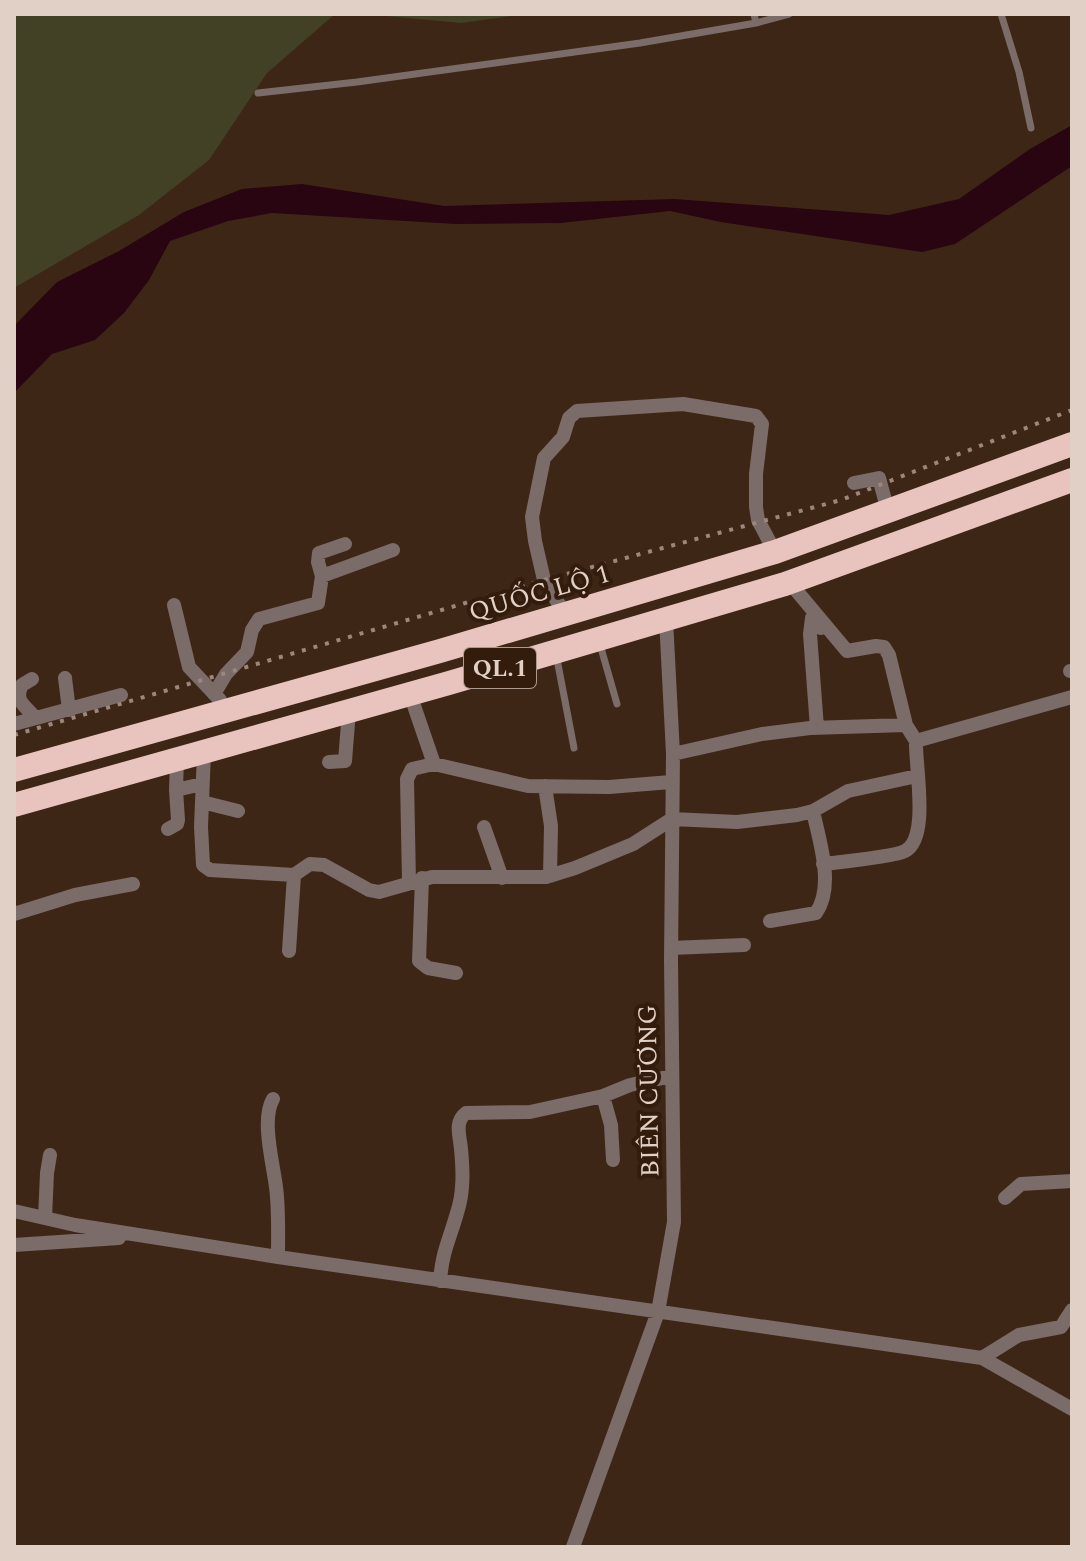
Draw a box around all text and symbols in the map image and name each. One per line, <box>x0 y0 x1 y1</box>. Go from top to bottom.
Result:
street label: QUỐC LỘ 1 <box>464 554 614 632</box>
road number: QL.1 <box>464 648 536 688</box>
street label: BIÊN CƯƠNG <box>627 1004 671 1178</box>

